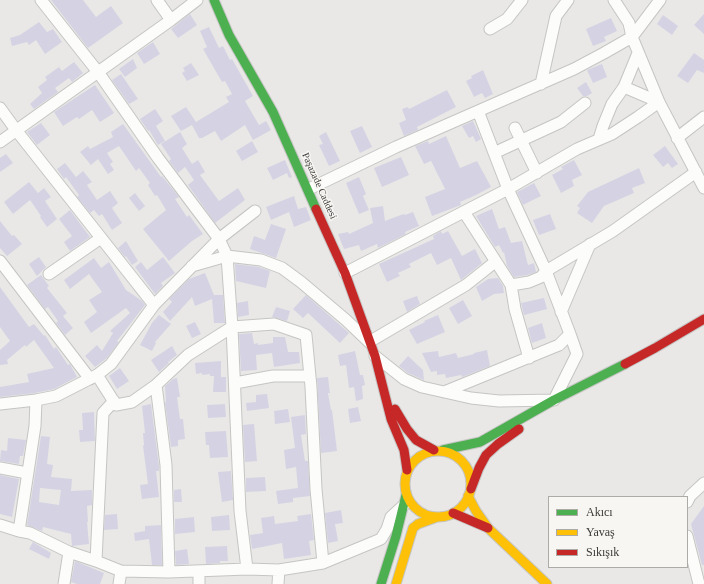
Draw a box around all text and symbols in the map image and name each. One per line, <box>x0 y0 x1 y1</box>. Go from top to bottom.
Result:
street label: Paşazade Caddesi <box>299 151 339 221</box>
legend <box>548 496 688 568</box>
text: Akıcı <box>586 505 613 519</box>
text: Yavaş <box>586 525 615 539</box>
text: Sıkışık <box>586 545 619 559</box>

